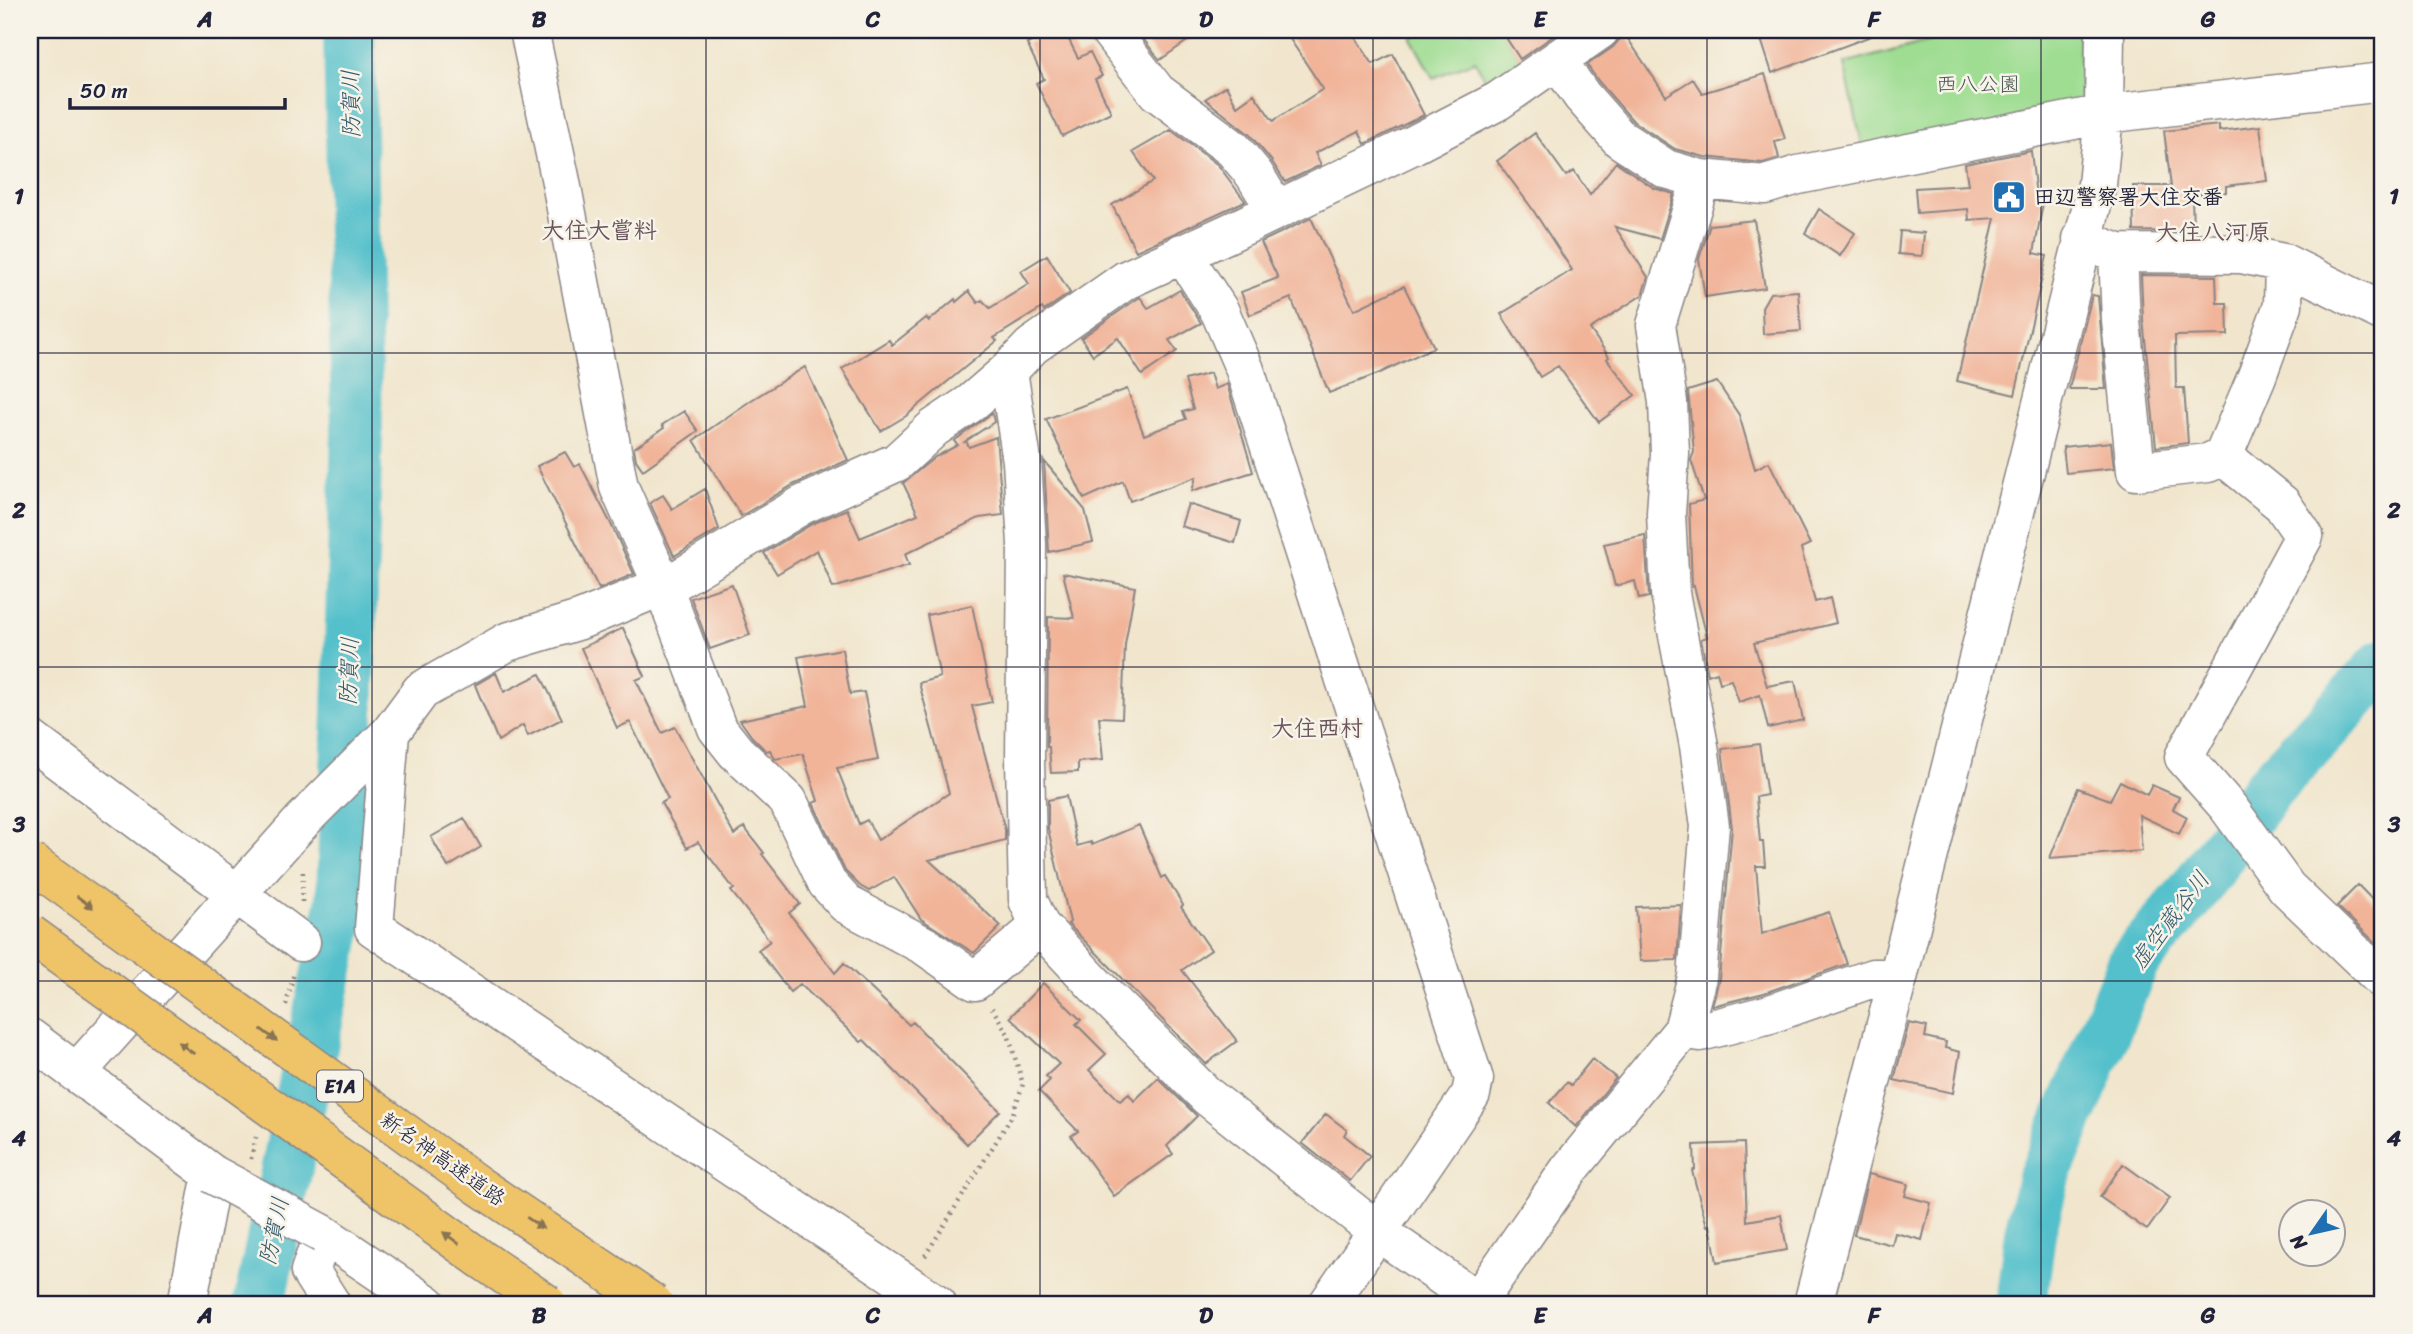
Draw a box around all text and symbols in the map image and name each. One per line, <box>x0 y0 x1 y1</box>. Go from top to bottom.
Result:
text: A <box>196 0 213 40</box>
text: B <box>532 0 547 40</box>
text: C <box>865 0 881 40</box>
text: D <box>1199 0 1214 40</box>
text: E <box>1534 0 1549 40</box>
text: F <box>1867 0 1882 40</box>
text: G <box>2200 0 2216 40</box>
park label: 西八公園 <box>1936 65 2020 103</box>
scale bar <box>70 66 285 110</box>
water label: 防賀川 <box>330 69 372 139</box>
text: 50 m <box>80 72 128 110</box>
text: 1 <box>14 176 24 217</box>
text: 1 <box>2389 176 2399 217</box>
public building icon: 田辺警察署大住交番 <box>1990 178 2028 216</box>
place label: 田辺警察署大住交番 <box>2034 178 2223 216</box>
district label: 大住大嘗料 <box>542 210 658 251</box>
district label: 大住八河原 <box>2156 212 2271 253</box>
text: 2 <box>11 490 26 531</box>
text: 2 <box>2386 490 2401 531</box>
water label: 防賀川 <box>327 636 371 706</box>
district label: 大住西村 <box>1271 708 1363 749</box>
text: 3 <box>12 804 26 845</box>
text: 3 <box>2387 804 2401 845</box>
water label: 虚空蔵谷川 <box>2119 862 2221 978</box>
one-way arrow <box>76 895 94 909</box>
one-way arrow <box>260 1028 278 1042</box>
one-way arrow <box>177 1041 195 1055</box>
road number: E1A <box>317 1070 363 1102</box>
street label: 新名神高速道路 <box>372 1101 514 1217</box>
text: 4 <box>11 1118 27 1159</box>
text: 4 <box>2386 1118 2402 1159</box>
water label: 防賀川 <box>247 1193 301 1269</box>
north arrow <box>2276 1198 2346 1268</box>
one-way arrow <box>525 1217 545 1230</box>
text: N <box>2280 1227 2316 1258</box>
one-way arrow <box>442 1231 460 1245</box>
text: A <box>196 1295 213 1334</box>
text: B <box>532 1295 547 1334</box>
text: C <box>865 1295 881 1334</box>
text: D <box>1199 1295 1214 1334</box>
text: E <box>1534 1295 1549 1334</box>
text: F <box>1867 1295 1882 1334</box>
text: G <box>2200 1295 2216 1334</box>

